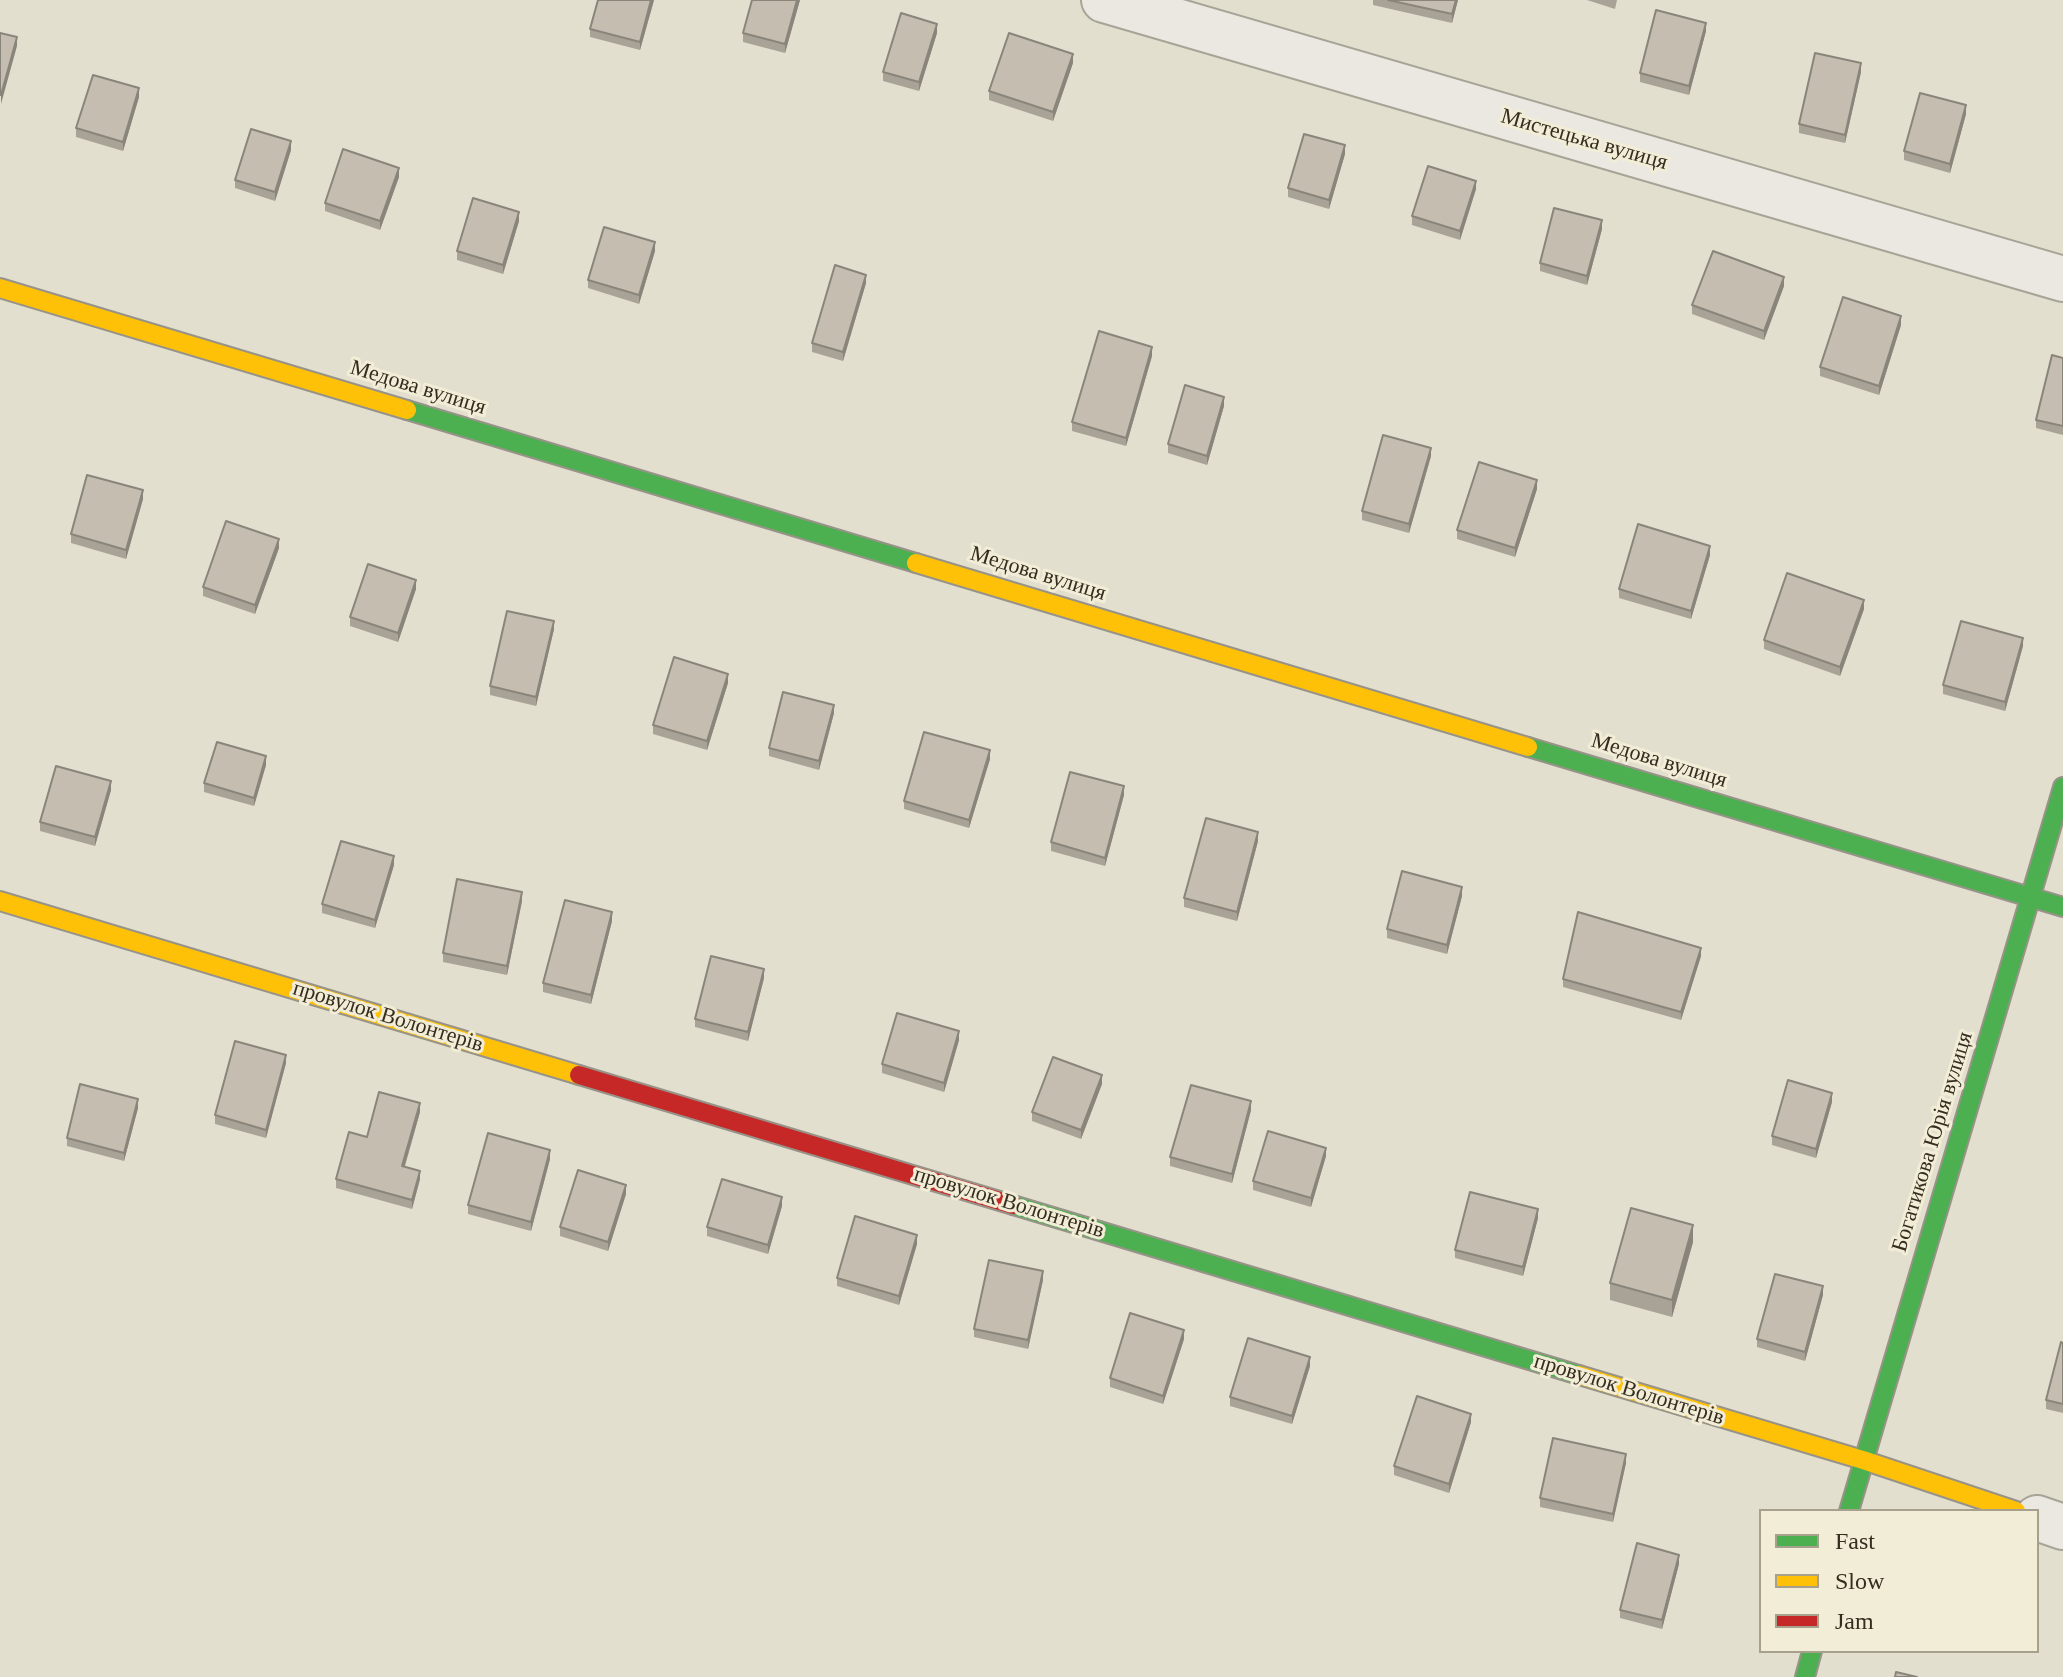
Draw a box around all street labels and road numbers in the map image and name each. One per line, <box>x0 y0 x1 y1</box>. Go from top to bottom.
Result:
street label: Мистецька вулиця <box>1498 104 1670 176</box>
street label: Медова вулиця <box>347 355 489 421</box>
street label: Медова вулиця <box>967 541 1109 607</box>
street label: Медова вулиця <box>1588 728 1730 794</box>
street label: провулок Волонтерів <box>290 975 486 1059</box>
street label: Богатикова Юрія вулиця <box>1887 1029 1979 1255</box>
street label: провулок Волонтерів <box>911 1161 1107 1245</box>
street label: провулок Волонтерів <box>1531 1348 1727 1432</box>

